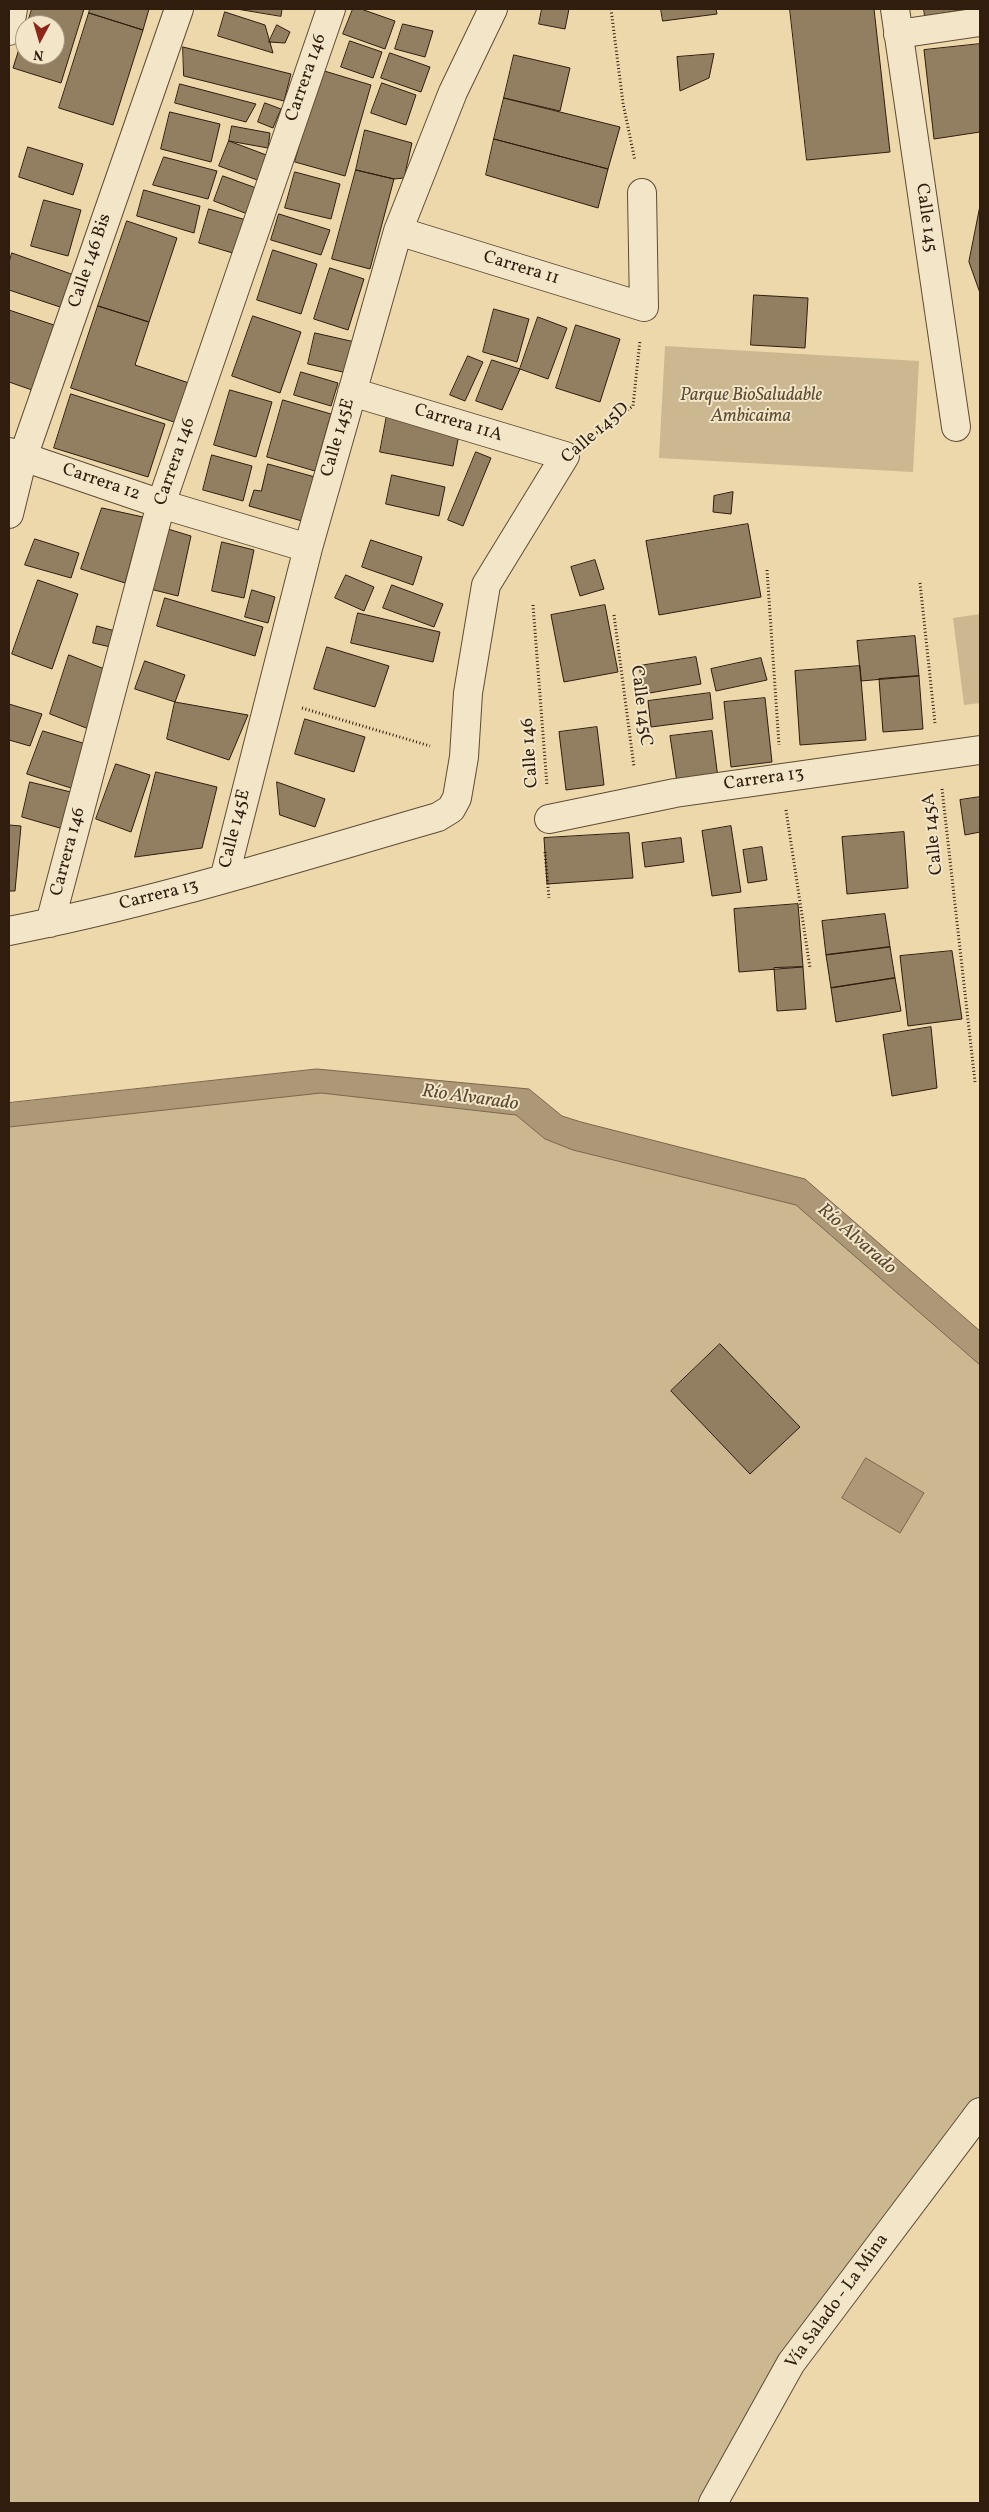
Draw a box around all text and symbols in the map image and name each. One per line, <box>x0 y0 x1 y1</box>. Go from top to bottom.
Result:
north arrow <box>15 15 65 65</box>
street label: Carrera 146 <box>282 31 332 125</box>
text: N <box>32 44 45 64</box>
street label: Calle 145 <box>909 182 941 254</box>
street label: Calle 146 Bis <box>65 211 117 311</box>
street label: Carrera 11 <box>480 247 562 291</box>
park label: Parque BioSaludable Ambicaima <box>680 386 822 428</box>
street label: Calle 145E <box>318 396 360 480</box>
street label: Calle 145D <box>558 399 634 469</box>
street label: Carrera 11A <box>411 400 505 448</box>
street label: Carrera 146 <box>151 415 201 509</box>
street label: Carrera 12 <box>59 460 143 506</box>
street label: Calle 145C <box>624 664 656 748</box>
street label: Calle 146 <box>518 717 544 789</box>
street label: Carrera 13 <box>723 764 805 796</box>
street label: Calle 145E <box>216 787 256 871</box>
street label: Calle 145A <box>919 792 949 876</box>
street label: Carrera 146 <box>47 805 91 899</box>
street label: Carrera 13 <box>117 876 201 916</box>
water label: Río Alvarado <box>420 1081 520 1117</box>
water label: Río Alvarado <box>812 1200 900 1280</box>
street label: Vía Salado - La Mina <box>782 2230 894 2374</box>

